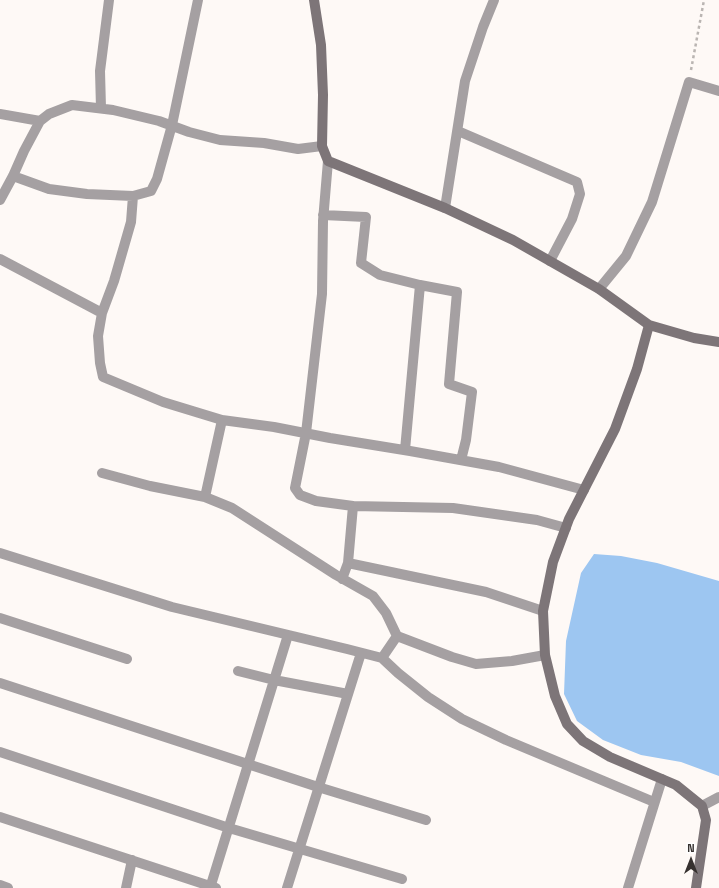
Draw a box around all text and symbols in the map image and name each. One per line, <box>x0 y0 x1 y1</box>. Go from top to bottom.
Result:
north arrow <box>671 840 711 880</box>
text: N <box>687 841 695 855</box>

